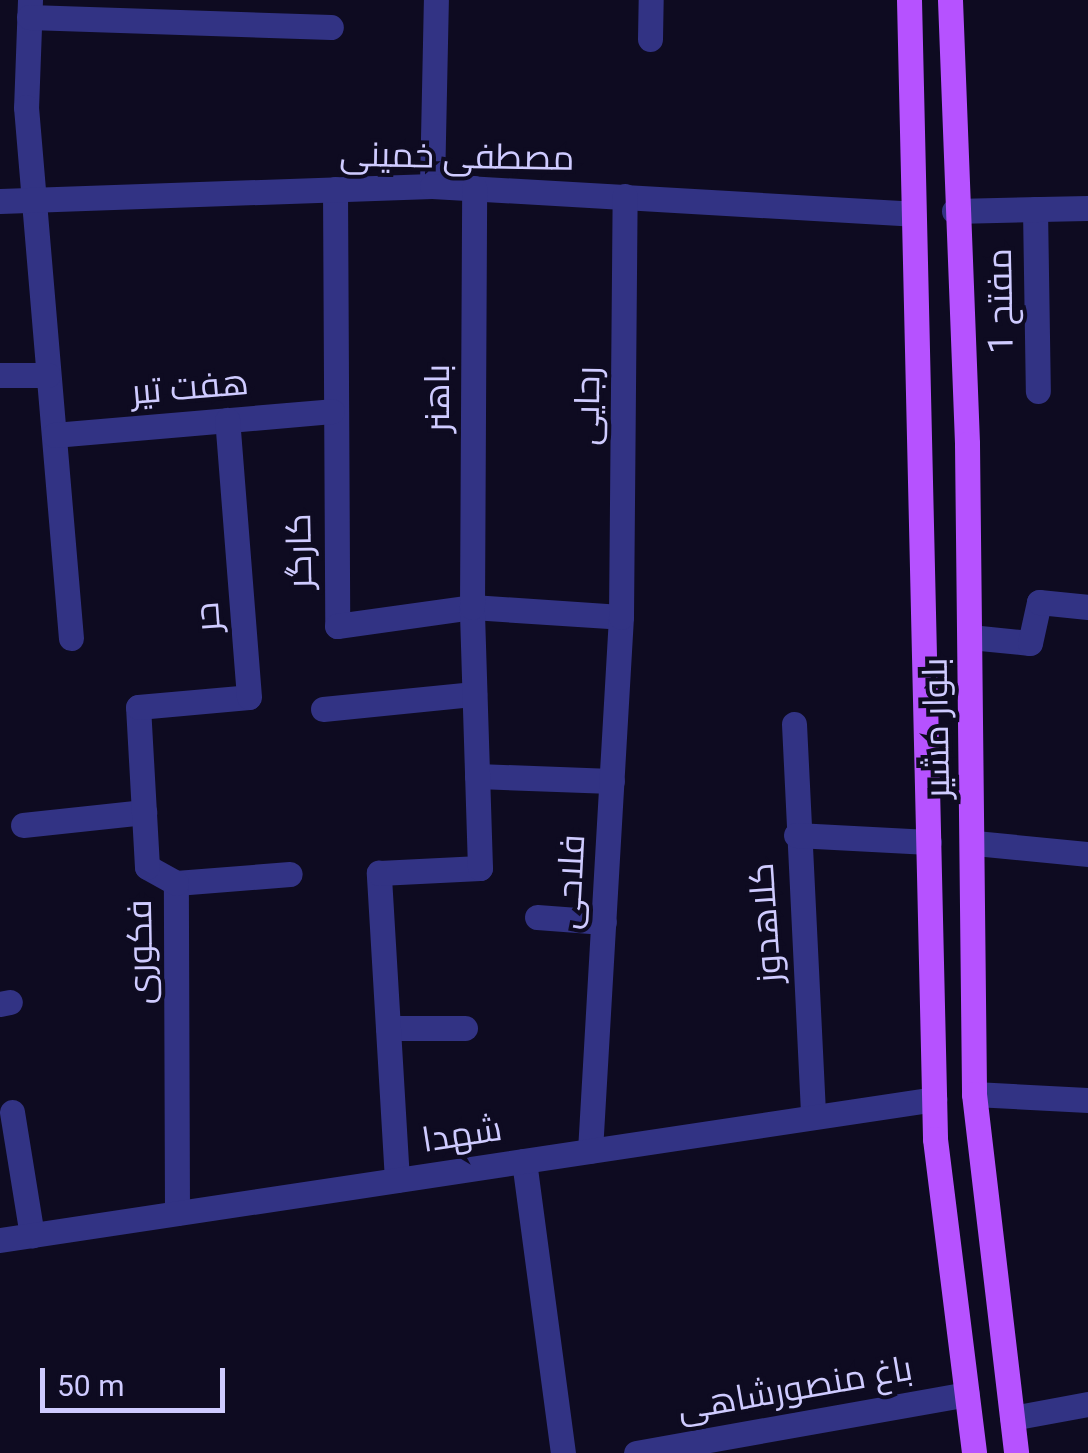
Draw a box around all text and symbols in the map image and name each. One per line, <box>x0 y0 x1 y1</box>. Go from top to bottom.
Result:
street label: مصطفی خمینی <box>339 134 575 180</box>
street label: مفتح 1 <box>979 248 1023 354</box>
street label: هفت تیر <box>130 362 250 414</box>
street label: باهنر <box>417 364 459 432</box>
street label: رجایی <box>566 366 610 446</box>
street label: کارگر <box>278 513 322 589</box>
street label: حر <box>186 601 230 633</box>
street label: بلوار مشیر <box>915 657 959 799</box>
street label: فلاحی <box>548 833 594 931</box>
street label: کلاهدوز <box>741 862 791 984</box>
street label: فکوری <box>119 899 163 1005</box>
street label: شهدا <box>419 1108 505 1162</box>
scale bar <box>45 1348 230 1410</box>
street label: باغ منصورشاهی <box>674 1348 916 1430</box>
text: 50 m <box>57 1368 124 1403</box>

